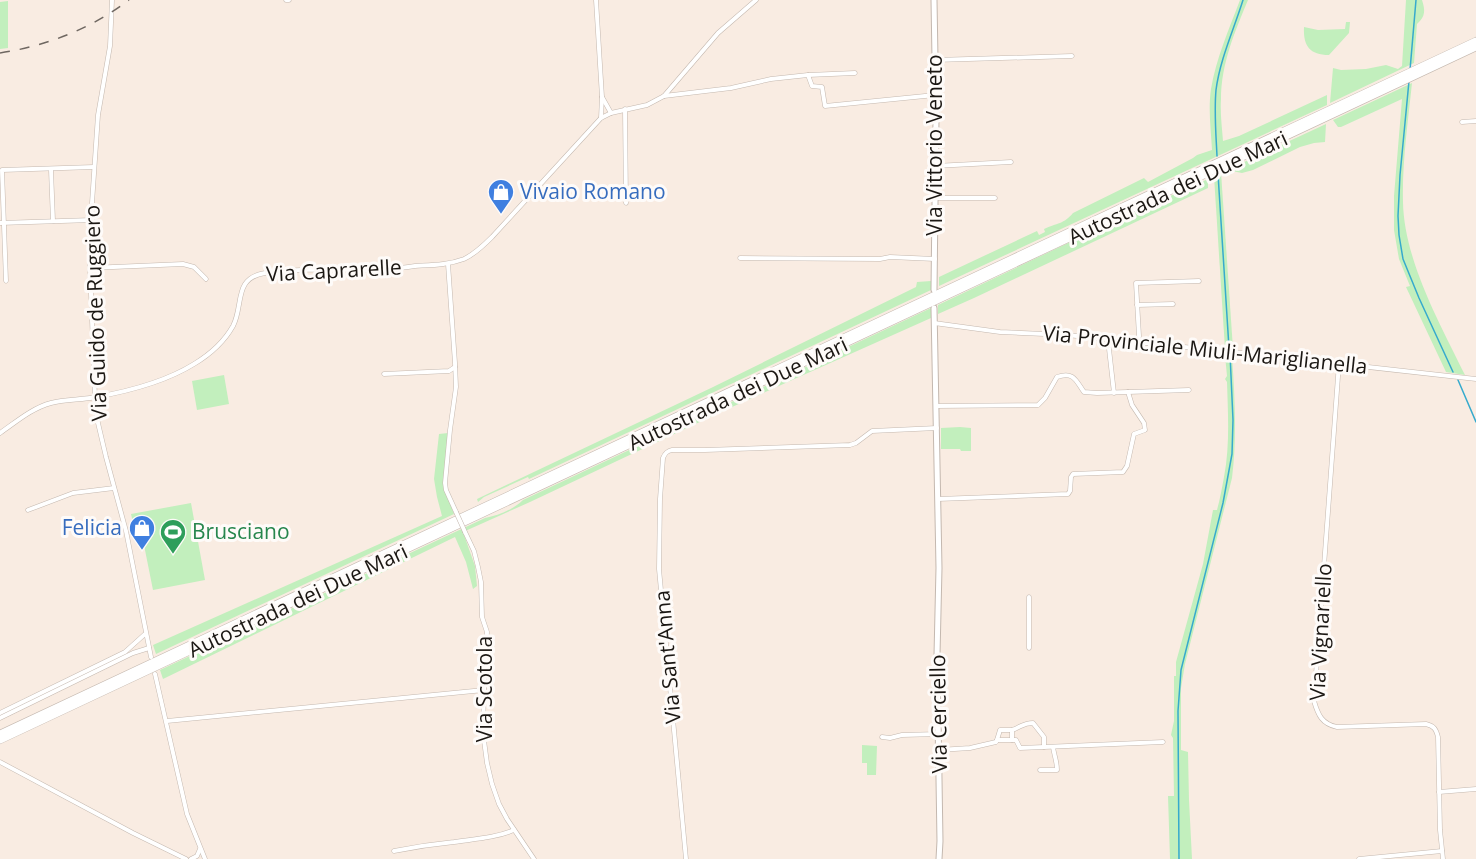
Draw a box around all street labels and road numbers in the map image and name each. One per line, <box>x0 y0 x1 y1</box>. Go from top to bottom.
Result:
street label: Via Vittorio Veneto <box>920 54 948 236</box>
street label: Autostrada dei Due Mari <box>1063 124 1292 250</box>
street label: Via Guido de Ruggiero <box>77 204 113 422</box>
street label: Via Caprarelle <box>265 252 402 288</box>
street label: Via Provinciale Miuli-Mariglianella <box>1041 318 1369 380</box>
street label: Autostrada dei Due Mari <box>623 330 852 456</box>
street label: Autostrada dei Due Mari <box>183 537 412 663</box>
street label: Via Vignariello <box>1302 562 1338 701</box>
street label: Via Sant'Anna <box>647 589 687 725</box>
street label: Via Scotola <box>470 636 498 742</box>
street label: Via Cerciello <box>923 654 953 774</box>

